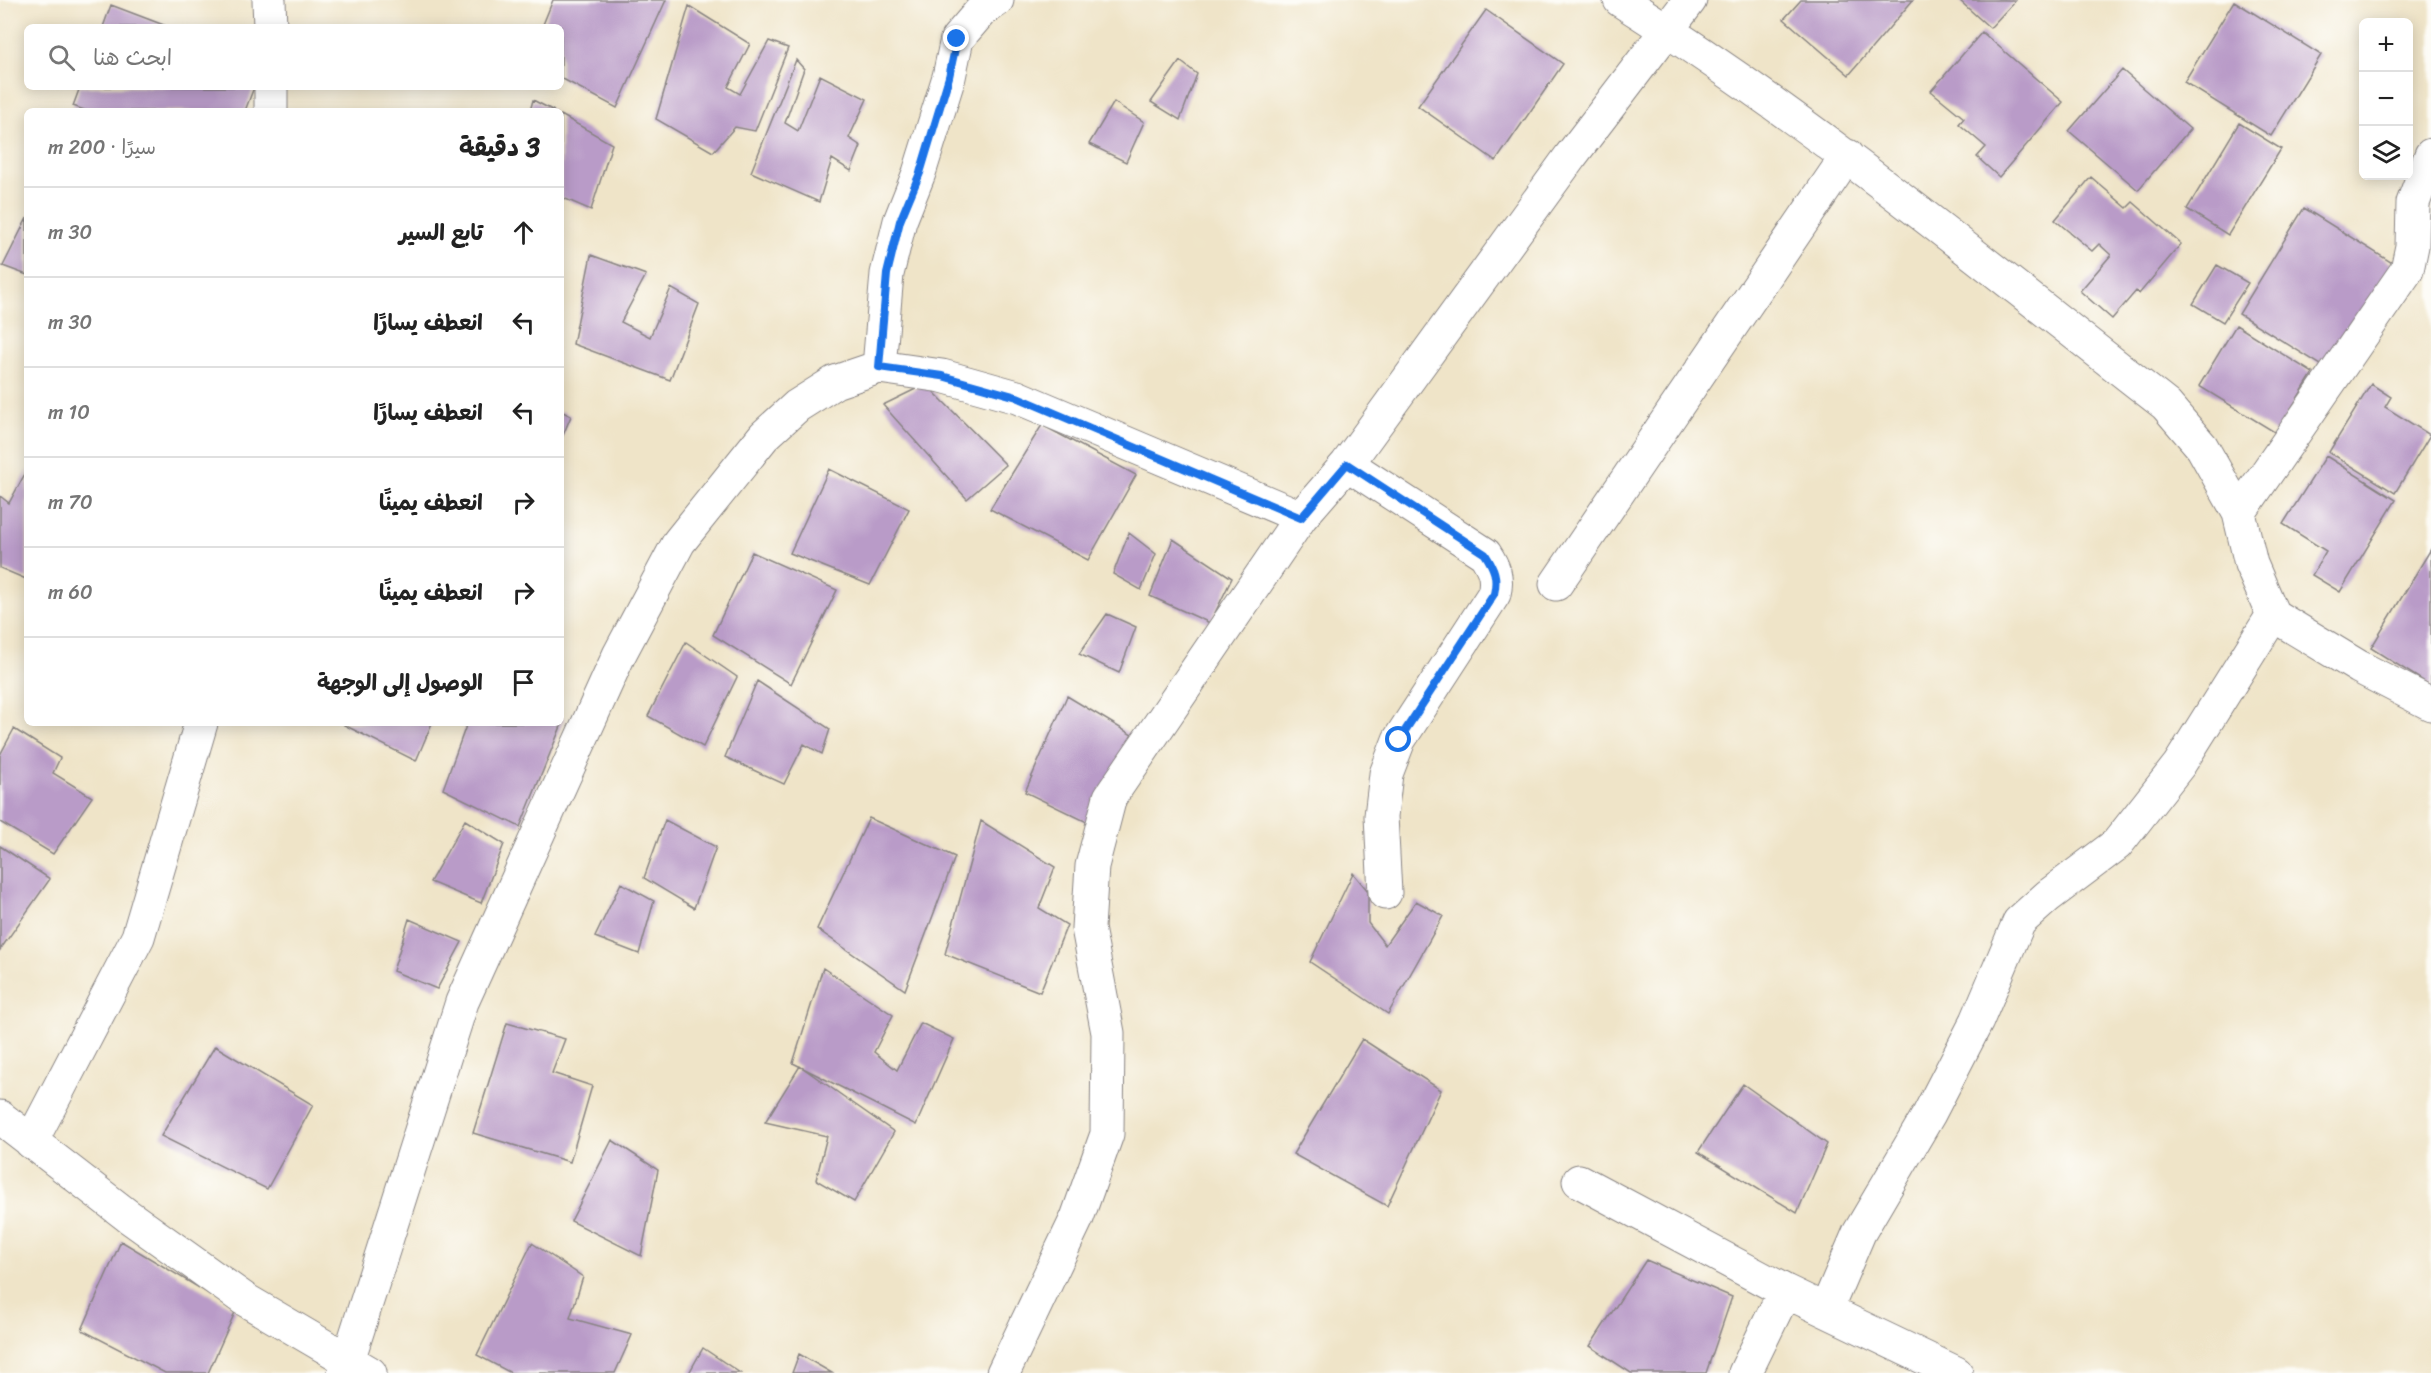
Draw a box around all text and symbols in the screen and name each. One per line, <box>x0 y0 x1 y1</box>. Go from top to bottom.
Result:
map controls <box>2359 18 2413 180</box>
button: + <box>2359 18 2413 72</box>
search box <box>24 24 564 90</box>
route end <box>943 25 969 51</box>
text: ابحث هنا <box>93 38 172 77</box>
icon: search <box>45 41 78 74</box>
button: − <box>2359 72 2413 126</box>
text: 3 دقيقة <box>459 124 540 170</box>
button: layers <box>2359 126 2413 180</box>
text: سيرًا · 200 m <box>48 130 156 165</box>
text: تابع السير <box>399 213 483 252</box>
text: 30 m <box>48 215 92 250</box>
icon: ahead <box>507 216 540 249</box>
text: انعطف يسارًا <box>373 303 483 342</box>
text: 30 m <box>48 305 92 340</box>
icon: left <box>507 306 540 339</box>
text: انعطف يسارًا <box>373 393 483 432</box>
text: 10 m <box>48 395 90 430</box>
icon: left <box>507 396 540 429</box>
text: انعطف يمينًا <box>379 483 483 522</box>
text: 70 m <box>48 485 93 520</box>
icon: right <box>507 486 540 519</box>
text: انعطف يمينًا <box>379 573 483 612</box>
text: 60 m <box>48 575 93 610</box>
icon: right <box>507 576 540 609</box>
text: الوصول إلى الوجهة <box>317 663 483 702</box>
icon: arrive <box>507 666 540 699</box>
route start <box>1385 726 1411 752</box>

